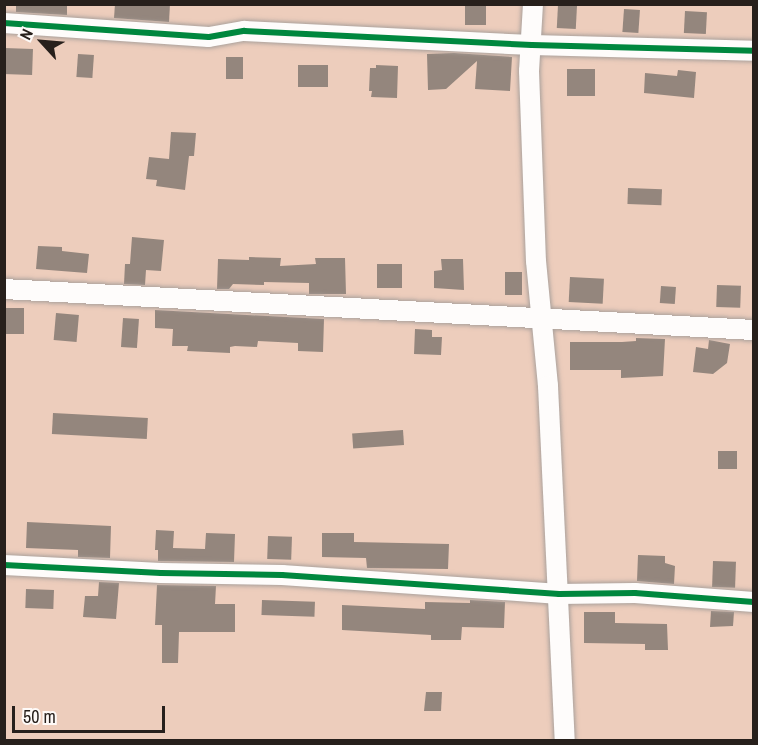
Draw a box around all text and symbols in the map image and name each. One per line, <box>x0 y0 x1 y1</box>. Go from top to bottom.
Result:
north arrow <box>12 12 72 72</box>
text: N <box>14 25 38 43</box>
scale bar <box>15 694 168 732</box>
text: 50 m <box>23 704 56 729</box>

